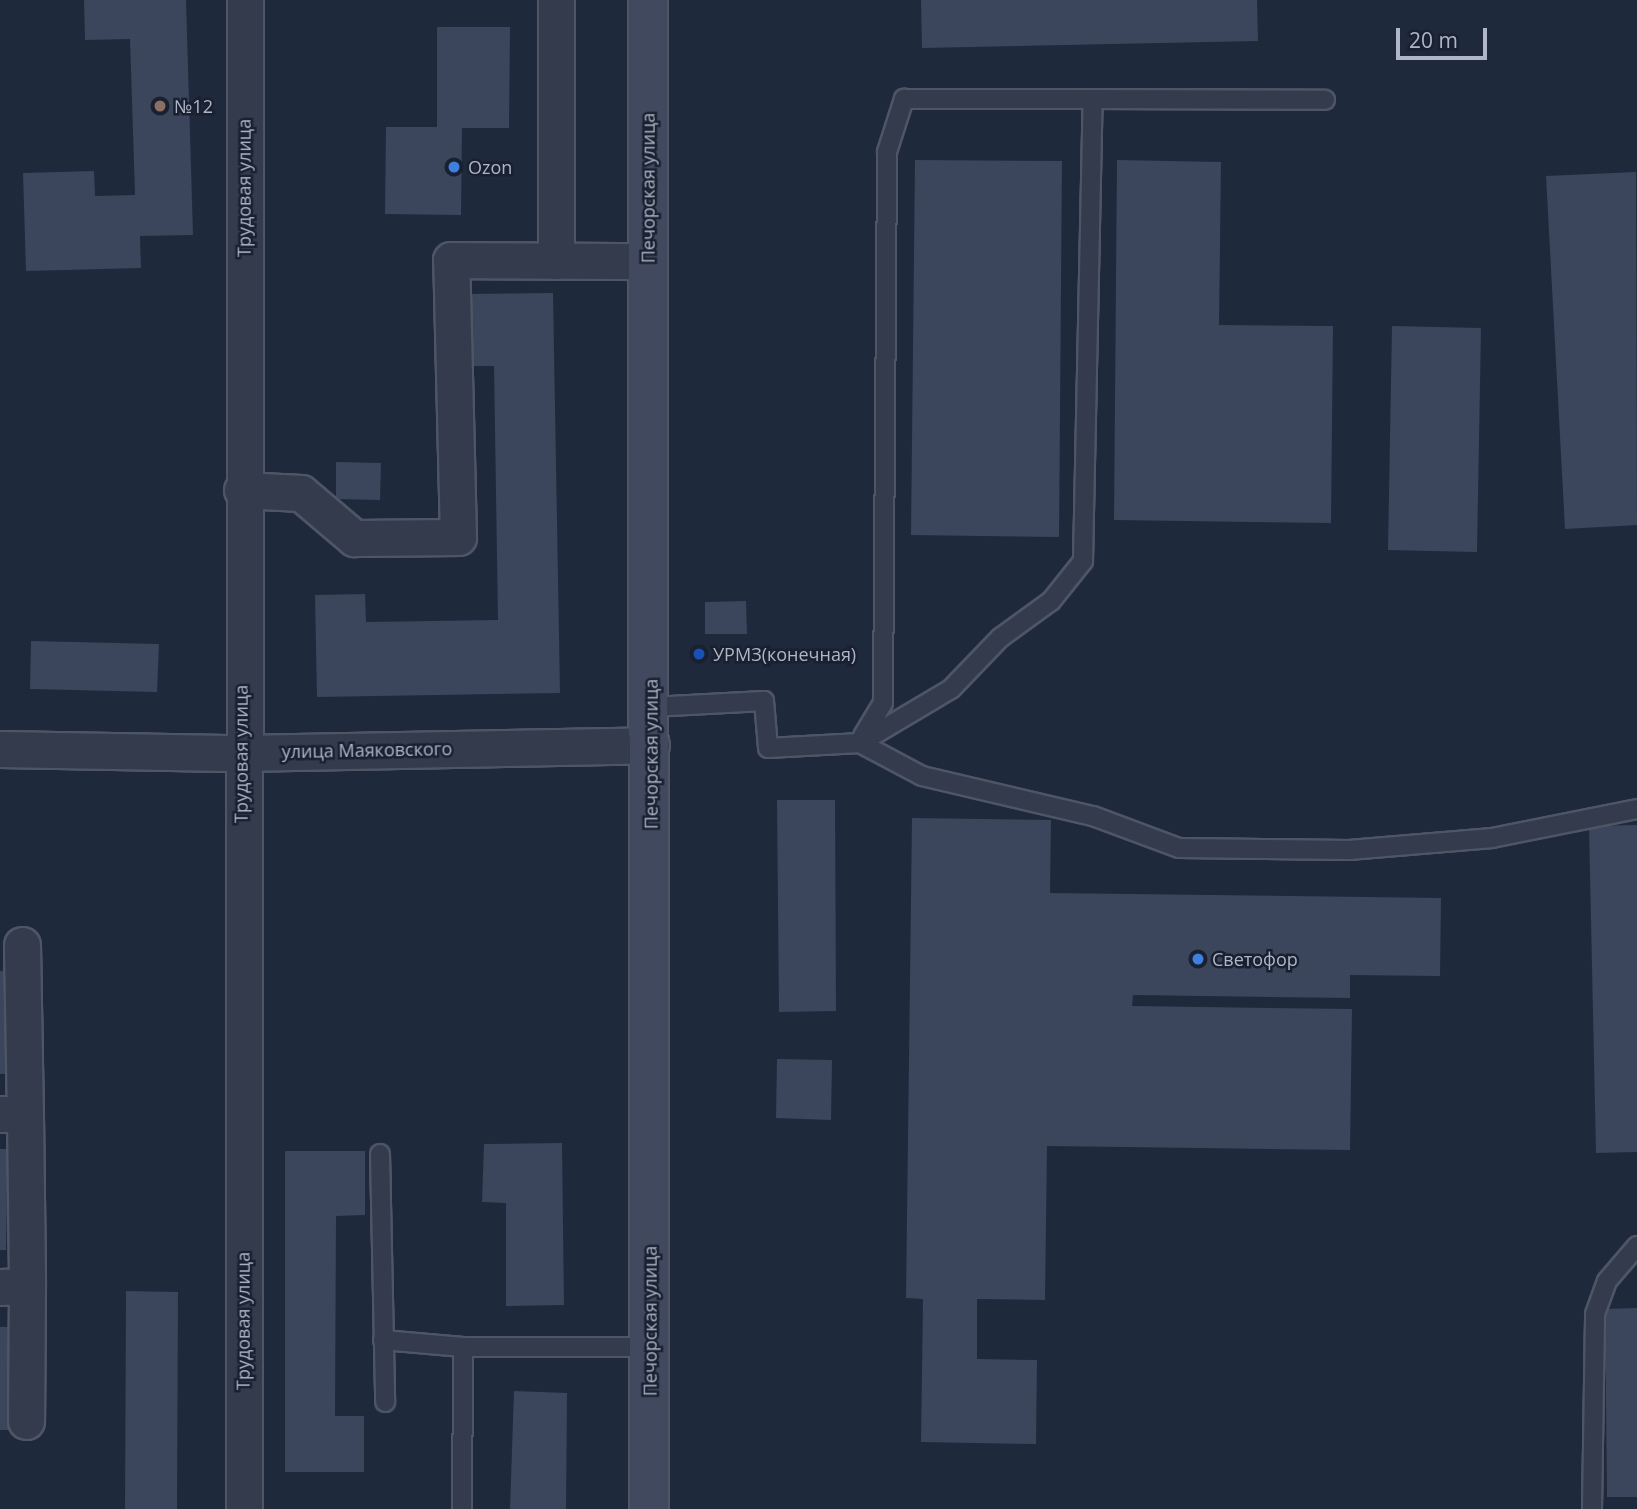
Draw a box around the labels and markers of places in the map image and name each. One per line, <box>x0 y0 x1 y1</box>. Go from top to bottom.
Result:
place label: №12 <box>174 95 213 117</box>
marker: №12 <box>152 98 168 114</box>
place label: Ozon <box>468 156 512 178</box>
marker: Ozon <box>446 159 462 175</box>
place label: УРМЗ(конечная) <box>713 643 856 665</box>
marker: УРМЗ(конечная) <box>691 646 707 662</box>
place label: Светофор <box>1212 948 1298 970</box>
marker: Светофор <box>1190 951 1206 967</box>

